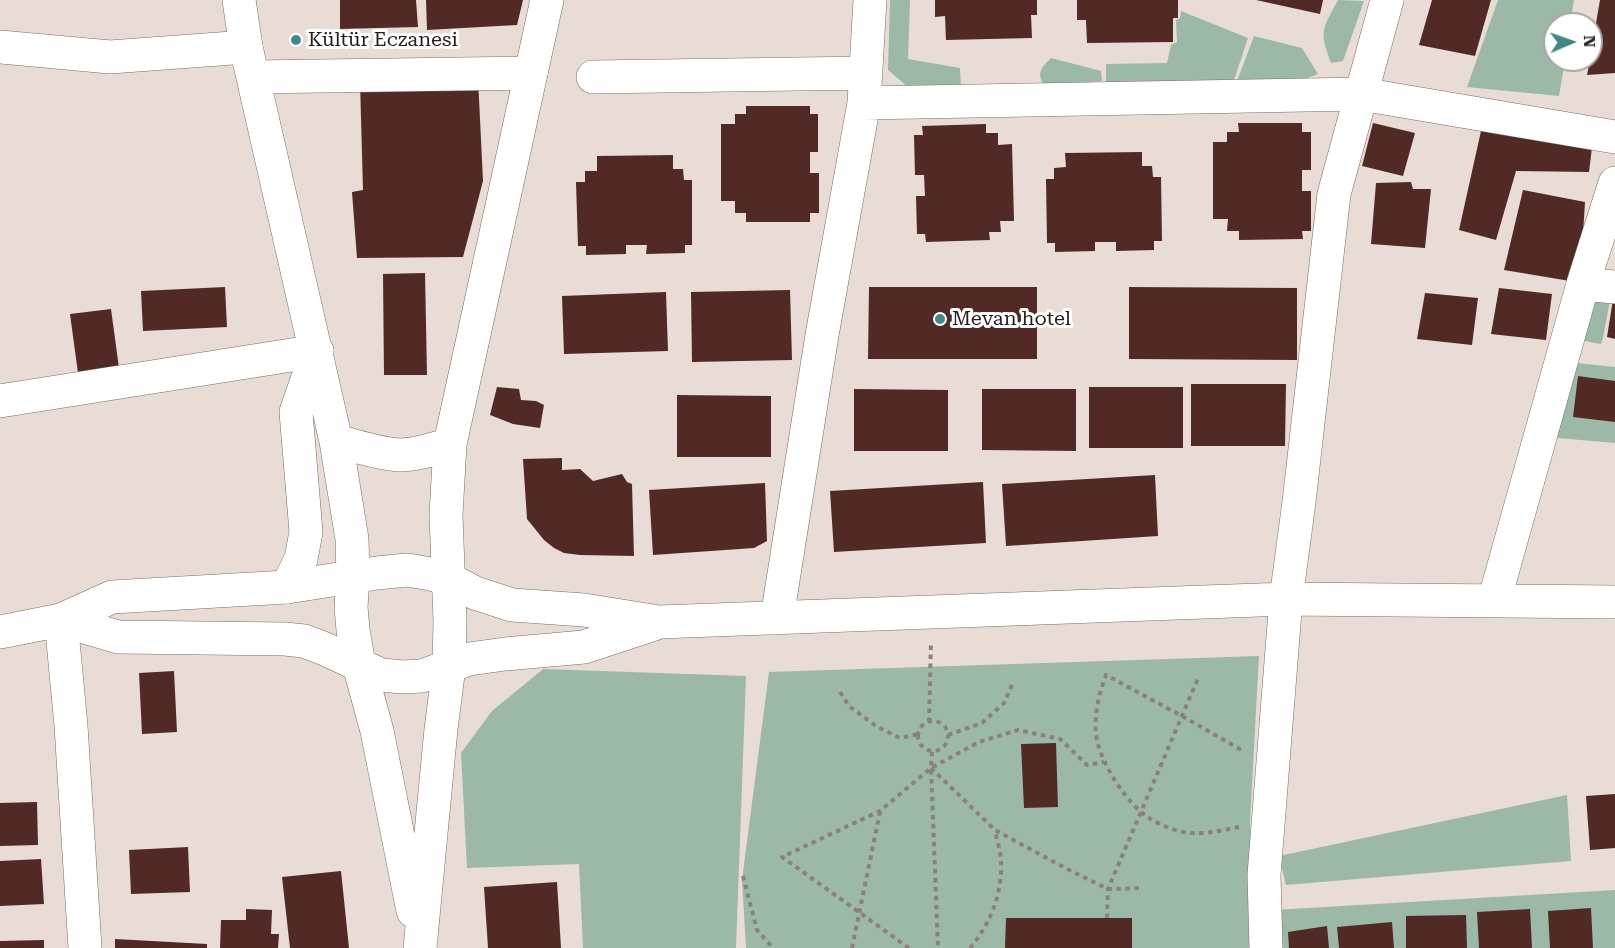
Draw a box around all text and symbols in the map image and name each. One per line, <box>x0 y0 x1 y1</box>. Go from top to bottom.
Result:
north arrow <box>1543 12 1603 72</box>
place label: Kültür Eczanesi <box>308 28 458 52</box>
marker: Kültür Eczanesi <box>289 33 303 47</box>
text: N <box>1580 35 1599 48</box>
place label: Mevan hotel <box>952 307 1071 331</box>
marker: Mevan hotel <box>933 312 947 326</box>

